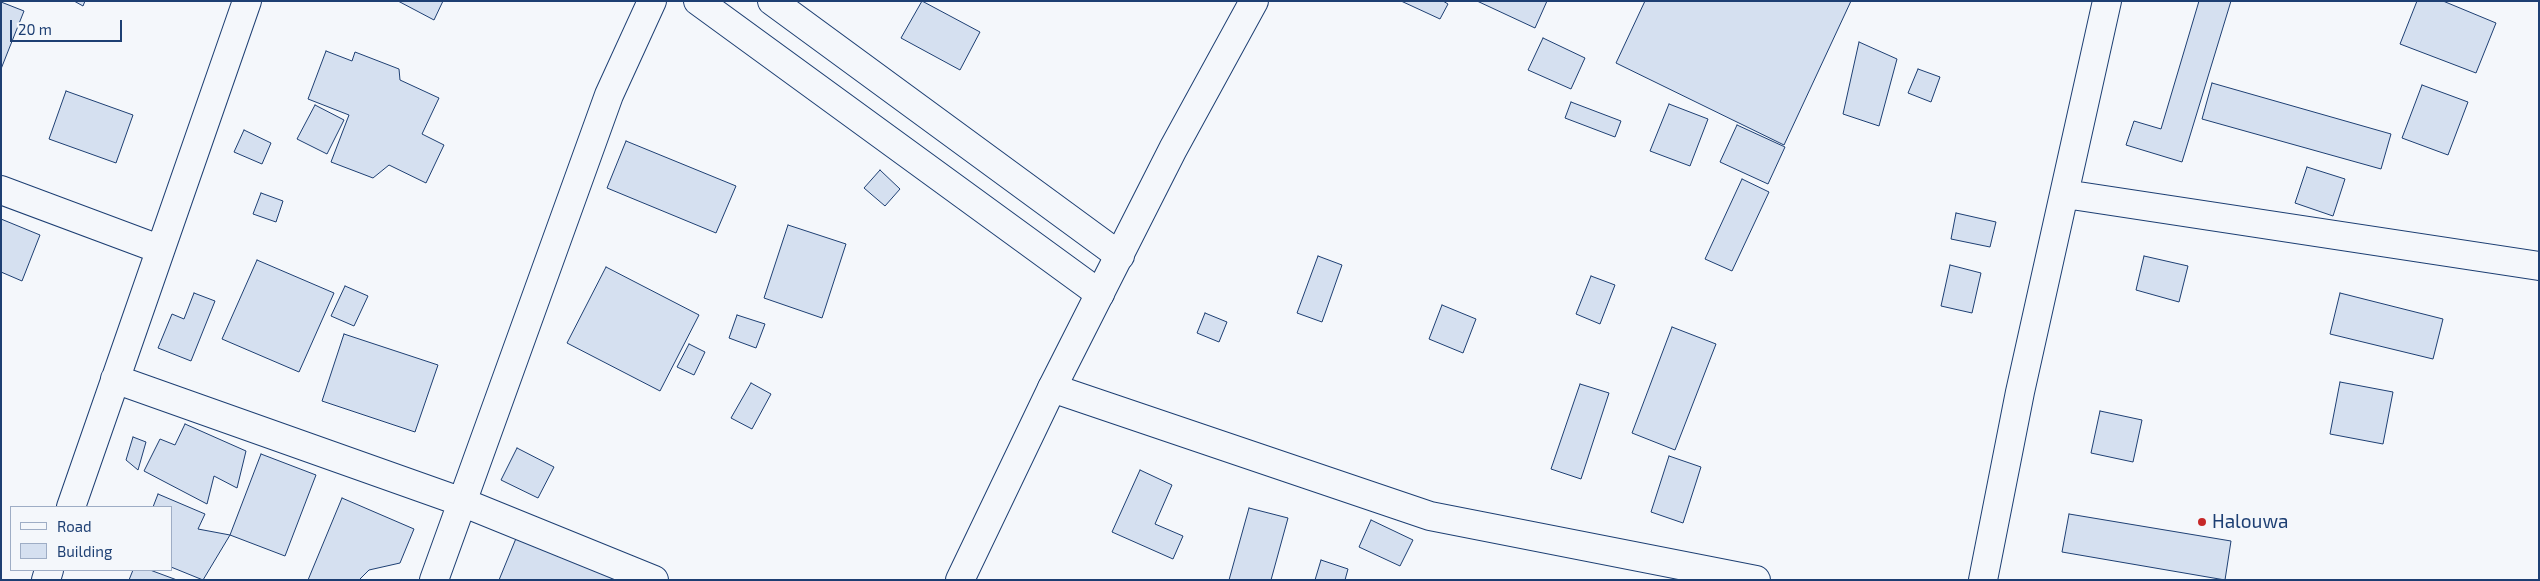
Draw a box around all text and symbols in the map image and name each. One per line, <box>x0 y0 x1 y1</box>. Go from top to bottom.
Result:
scale bar <box>12 10 125 42</box>
text: 20 m <box>18 20 52 38</box>
legend <box>10 506 172 571</box>
place label: Halouwa <box>2212 511 2288 533</box>
marker: Halouwa <box>2196 516 2208 528</box>
text: Road <box>57 517 92 535</box>
text: Building <box>57 542 112 560</box>

